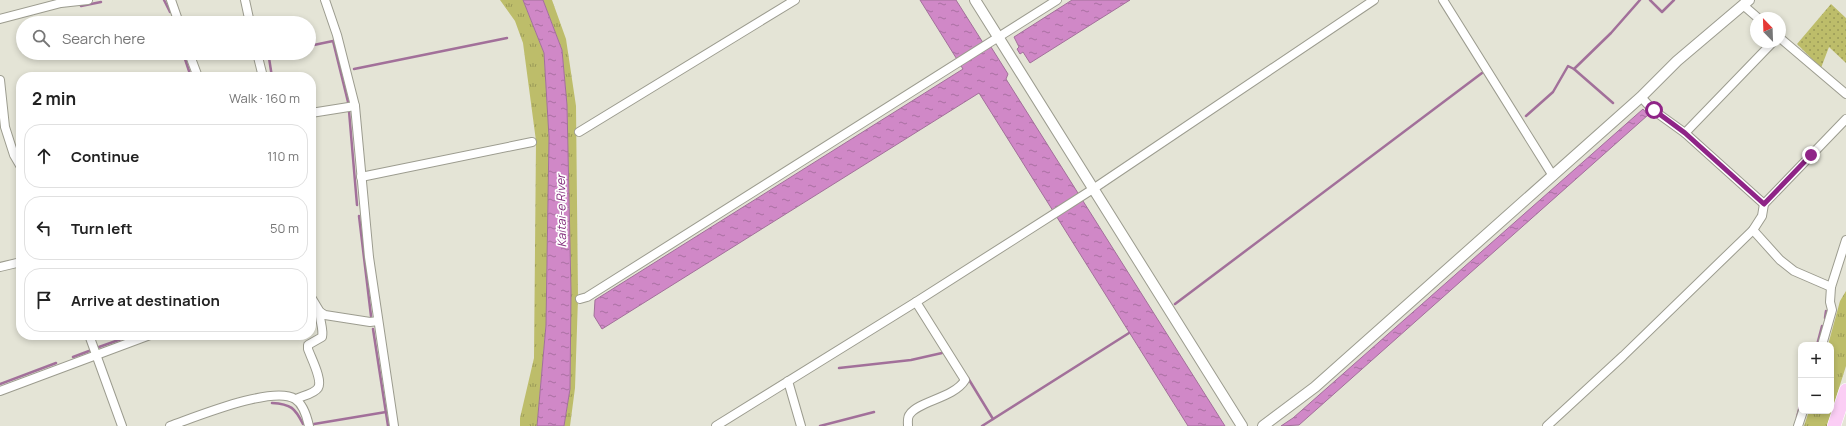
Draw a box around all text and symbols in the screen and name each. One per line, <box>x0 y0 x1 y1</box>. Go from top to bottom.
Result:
north arrow <box>1750 12 1786 48</box>
search box <box>16 16 316 60</box>
icon: search <box>30 27 52 49</box>
text: Search here <box>62 28 145 49</box>
text: 2 min <box>32 87 76 110</box>
text: Walk · 160 m <box>229 89 300 107</box>
route start <box>1645 101 1663 119</box>
icon: ahead <box>33 145 55 167</box>
text: Continue <box>71 146 139 167</box>
route end <box>1802 146 1820 164</box>
text: 110 m <box>267 147 299 165</box>
water label: Kaitai-e River <box>552 173 570 248</box>
icon: left <box>33 217 55 239</box>
text: Turn left <box>71 218 133 239</box>
text: 50 m <box>270 219 299 237</box>
icon: arrive <box>33 289 55 311</box>
text: Arrive at destination <box>71 290 220 311</box>
map controls <box>1798 342 1834 414</box>
button: + <box>1798 342 1834 378</box>
button: − <box>1798 378 1834 414</box>

